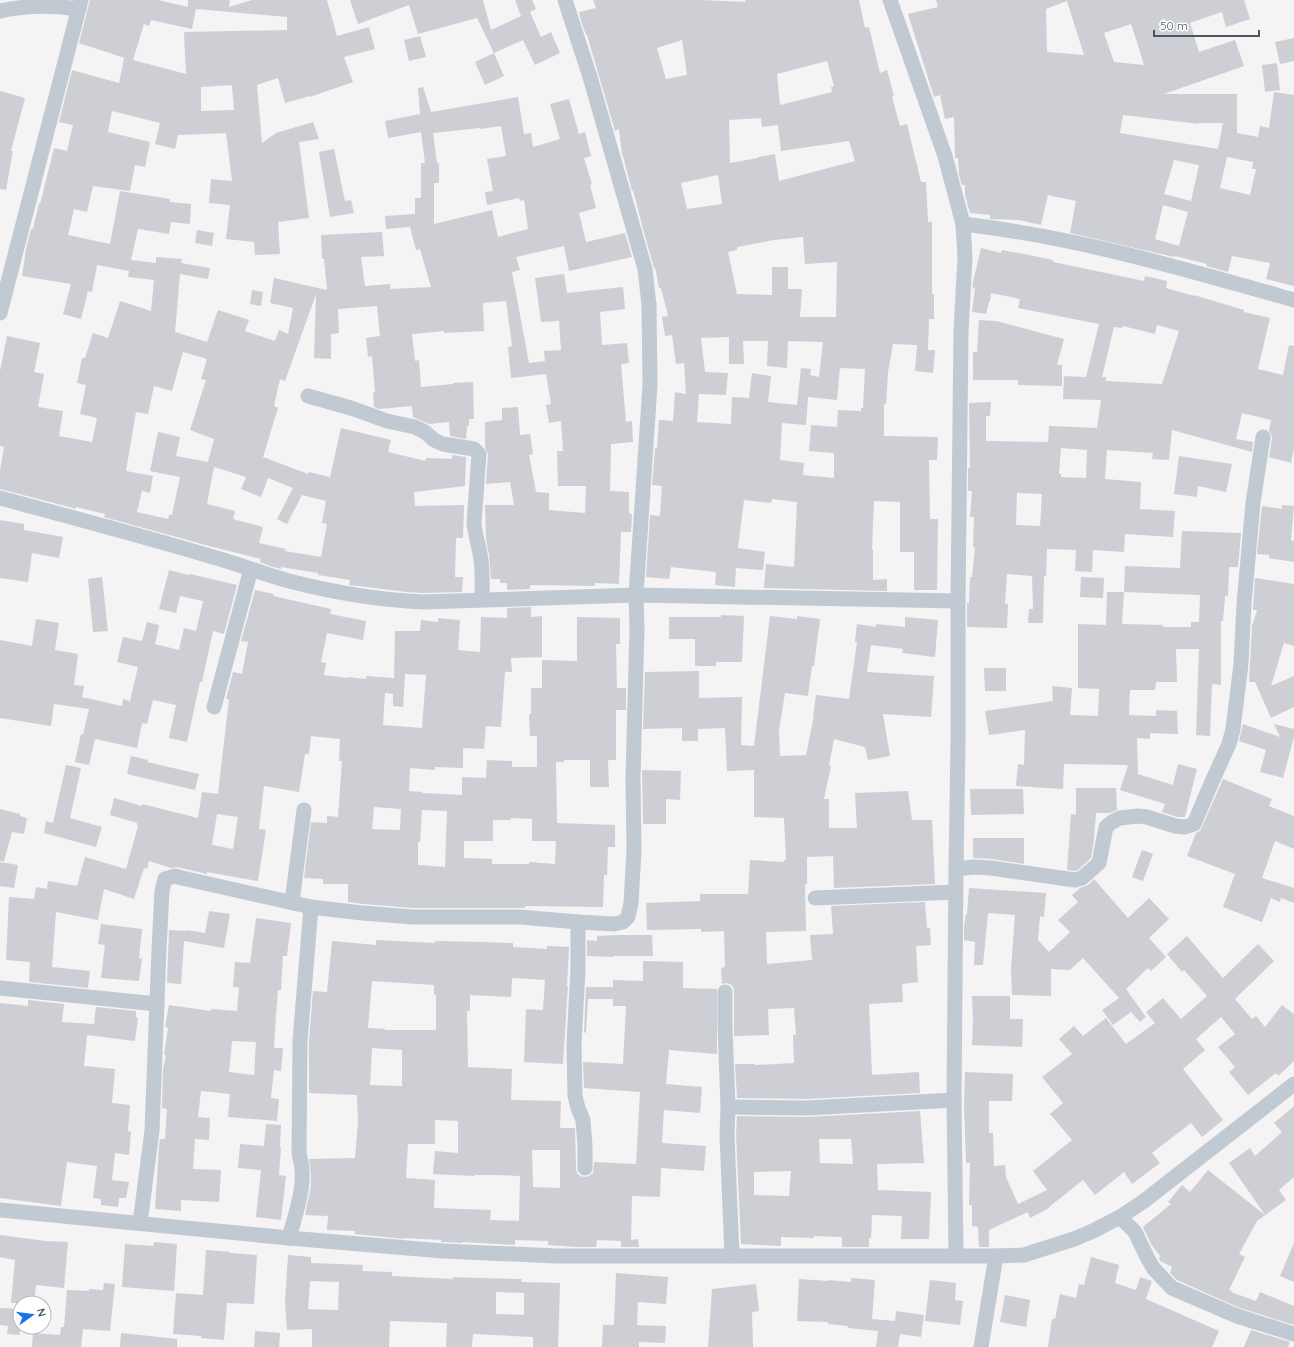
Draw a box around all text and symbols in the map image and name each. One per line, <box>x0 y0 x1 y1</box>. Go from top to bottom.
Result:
scale bar <box>1154 12 1259 38</box>
text: 50 m <box>1160 18 1188 33</box>
north arrow <box>12 1295 52 1335</box>
text: N <box>34 1307 49 1318</box>

